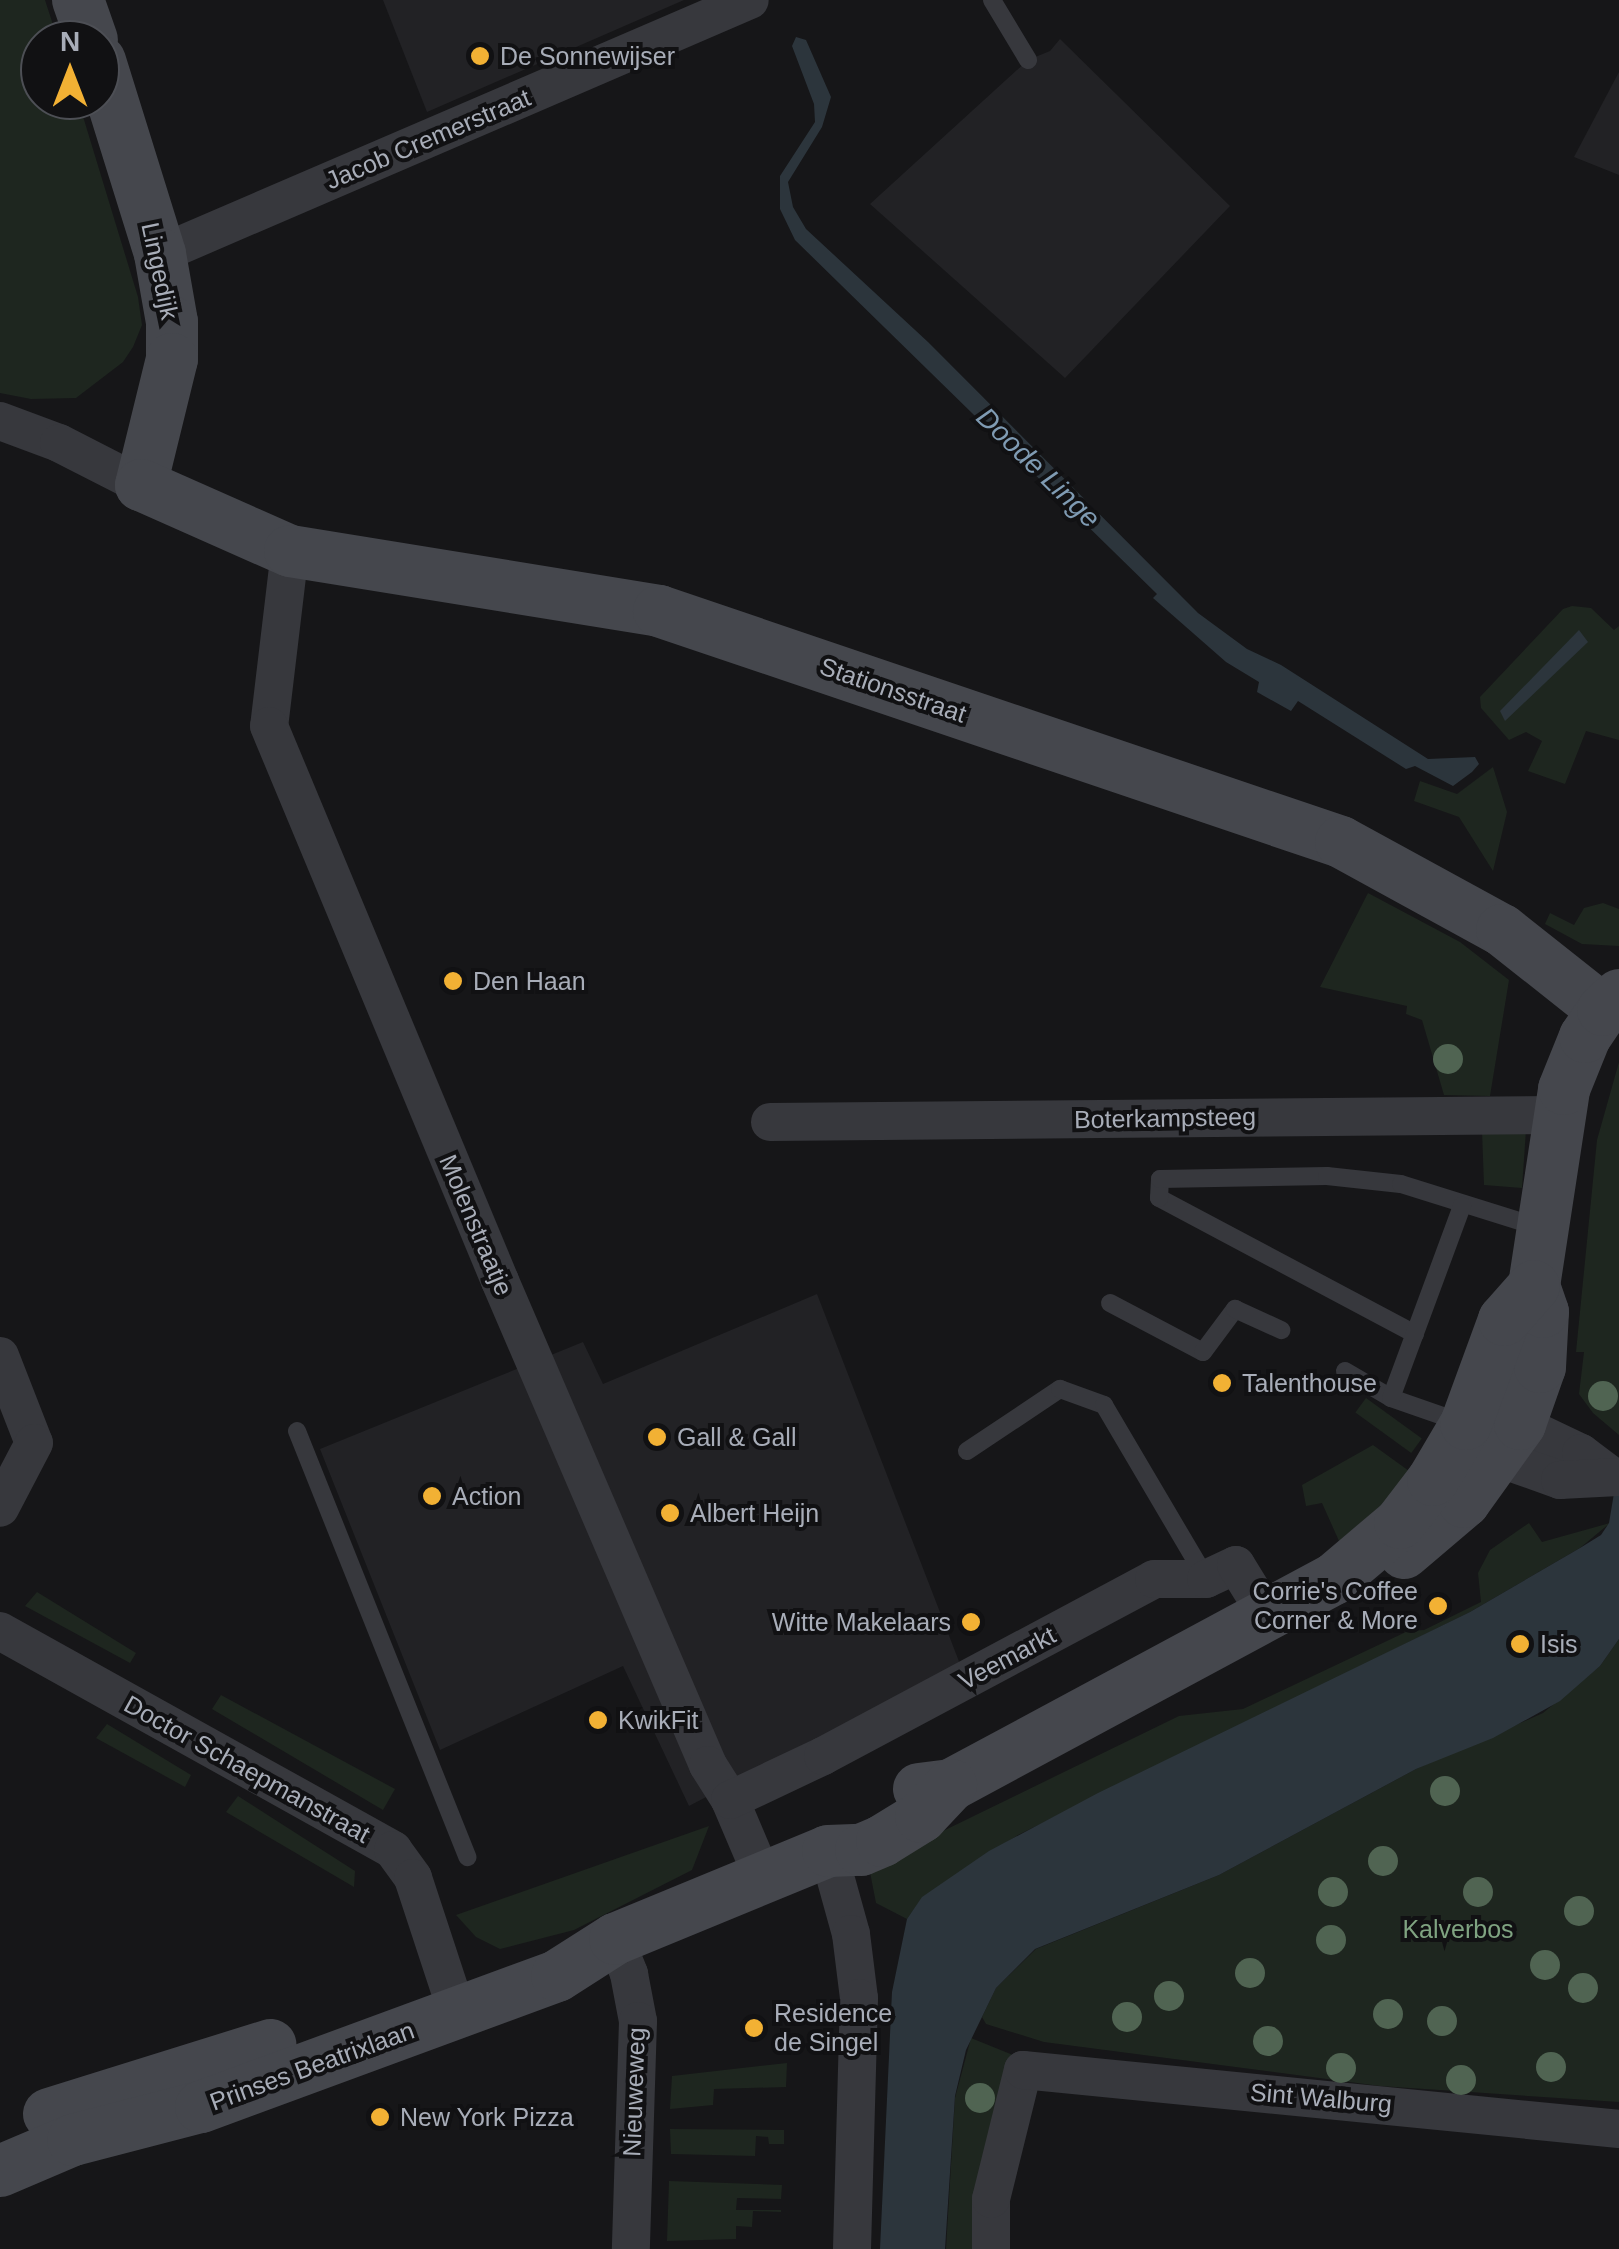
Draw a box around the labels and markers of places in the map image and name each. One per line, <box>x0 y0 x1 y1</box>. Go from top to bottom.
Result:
place label: De Sonnewijser <box>500 41 675 71</box>
marker: De Sonnewijser <box>469 45 491 67</box>
place label: Den Haan <box>473 966 586 996</box>
marker: Den Haan <box>442 970 464 992</box>
place label: Talenthouse <box>1242 1368 1377 1398</box>
marker: Talenthouse <box>1211 1372 1233 1394</box>
place label: Gall & Gall <box>677 1422 796 1452</box>
marker: Gall & Gall <box>646 1426 668 1448</box>
place label: Action <box>452 1481 521 1511</box>
marker: Action <box>421 1485 443 1507</box>
place label: Albert Heijn <box>690 1498 819 1528</box>
marker: Albert Heijn <box>659 1502 681 1524</box>
place label: Corrie's Coffee Corner & More <box>1253 1577 1418 1636</box>
marker: Corrie's Coffee Corner & More <box>1427 1595 1449 1617</box>
place label: Witte Makelaars <box>772 1607 951 1637</box>
marker: Witte Makelaars <box>960 1611 982 1633</box>
place label: Isis <box>1540 1629 1578 1659</box>
marker: Isis <box>1509 1633 1531 1655</box>
place label: KwikFit <box>618 1705 699 1735</box>
marker: KwikFit <box>587 1709 609 1731</box>
place label: Residence de Singel <box>774 1999 892 2058</box>
marker: Residence de Singel <box>743 2017 765 2039</box>
place label: New York Pizza <box>400 2102 574 2132</box>
marker: New York Pizza <box>369 2106 391 2128</box>

